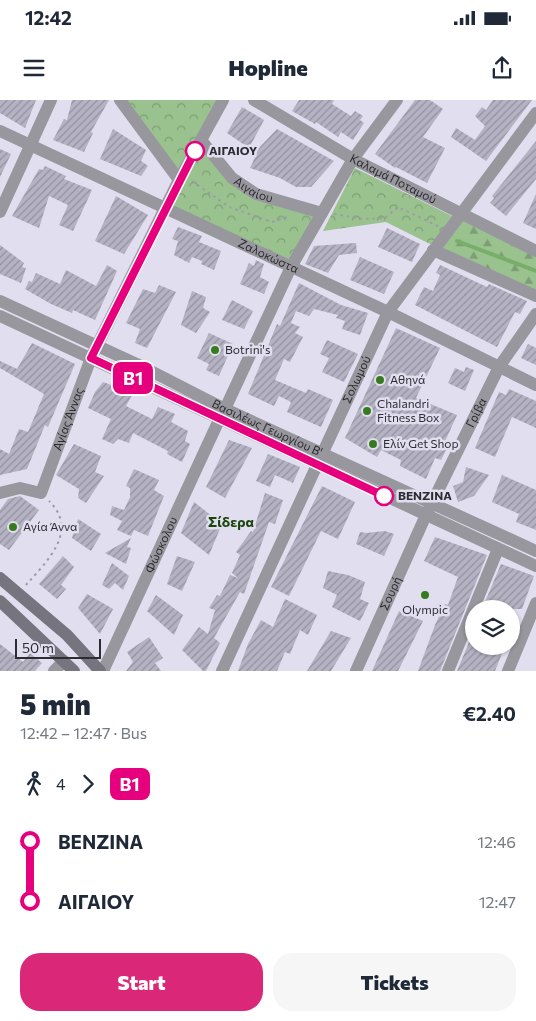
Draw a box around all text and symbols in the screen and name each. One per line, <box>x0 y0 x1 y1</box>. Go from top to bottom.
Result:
text: 12:42 <box>25 6 72 29</box>
icon: menu <box>20 54 48 82</box>
text: Hopline <box>228 54 308 81</box>
icon: share <box>488 54 516 82</box>
marker: ΑΙΓΑΙΟΥ <box>185 141 205 161</box>
place label: ΑΙΓΑΙΟΥ <box>209 143 257 157</box>
street label: Καλαμά Ποταμού <box>348 151 439 206</box>
street label: Αιγαίου <box>232 173 275 205</box>
street label: Ζαλοκώστα <box>236 235 301 275</box>
place label: Botrini's <box>225 342 270 356</box>
marker: Botrini's <box>209 344 221 356</box>
street label: Σολωμού <box>339 353 373 405</box>
line badge: Β1 <box>110 362 156 394</box>
text: Β1 <box>123 367 143 389</box>
place label: Αθηνά <box>390 372 425 386</box>
marker: Αθηνά <box>374 374 386 386</box>
street label: Αγίας Άννας <box>49 385 86 452</box>
street label: Γρίβα <box>462 395 489 429</box>
street label: Βασιλέως Γεωργίου Β' <box>210 396 325 459</box>
place label: Chalandri Fitness Box <box>377 396 440 424</box>
marker: Chalandri Fitness Box <box>361 405 373 417</box>
place label: Ελίν Get Shop <box>383 436 459 450</box>
marker: Ελίν Get Shop <box>367 438 379 450</box>
marker: ΒΕΝΖΙΝΑ <box>374 486 394 506</box>
place label: ΒΕΝΖΙΝΑ <box>398 488 452 502</box>
district label: Σίδερα <box>208 513 254 530</box>
street label: Φώσκολου <box>141 514 180 575</box>
place label: Αγία Άννα <box>23 519 77 533</box>
marker: Αγία Άννα <box>7 521 19 533</box>
street label: Σουρή <box>376 574 404 612</box>
marker: Olympic <box>419 589 431 601</box>
map controls <box>465 600 520 655</box>
button: layers <box>465 600 520 655</box>
place label: Olympic <box>402 602 448 616</box>
scale bar <box>15 636 101 659</box>
text: 50 m <box>22 639 54 656</box>
text: 5 min <box>20 687 91 721</box>
text: €2.40 <box>463 702 516 725</box>
text: 12:42 – 12:47 · Bus <box>20 723 147 742</box>
icon: walk <box>20 770 48 798</box>
icon: forward <box>74 770 102 798</box>
text: Β1 <box>120 773 140 795</box>
text: 4 <box>56 774 66 793</box>
text: ΒΕΝΖΙΝΑ <box>58 830 143 853</box>
text: 12:46 <box>477 832 516 851</box>
text: ΑΙΓΑΙΟΥ <box>58 890 134 913</box>
text: 12:47 <box>479 892 516 911</box>
button: Start <box>20 953 263 1011</box>
button: Tickets <box>273 953 516 1011</box>

